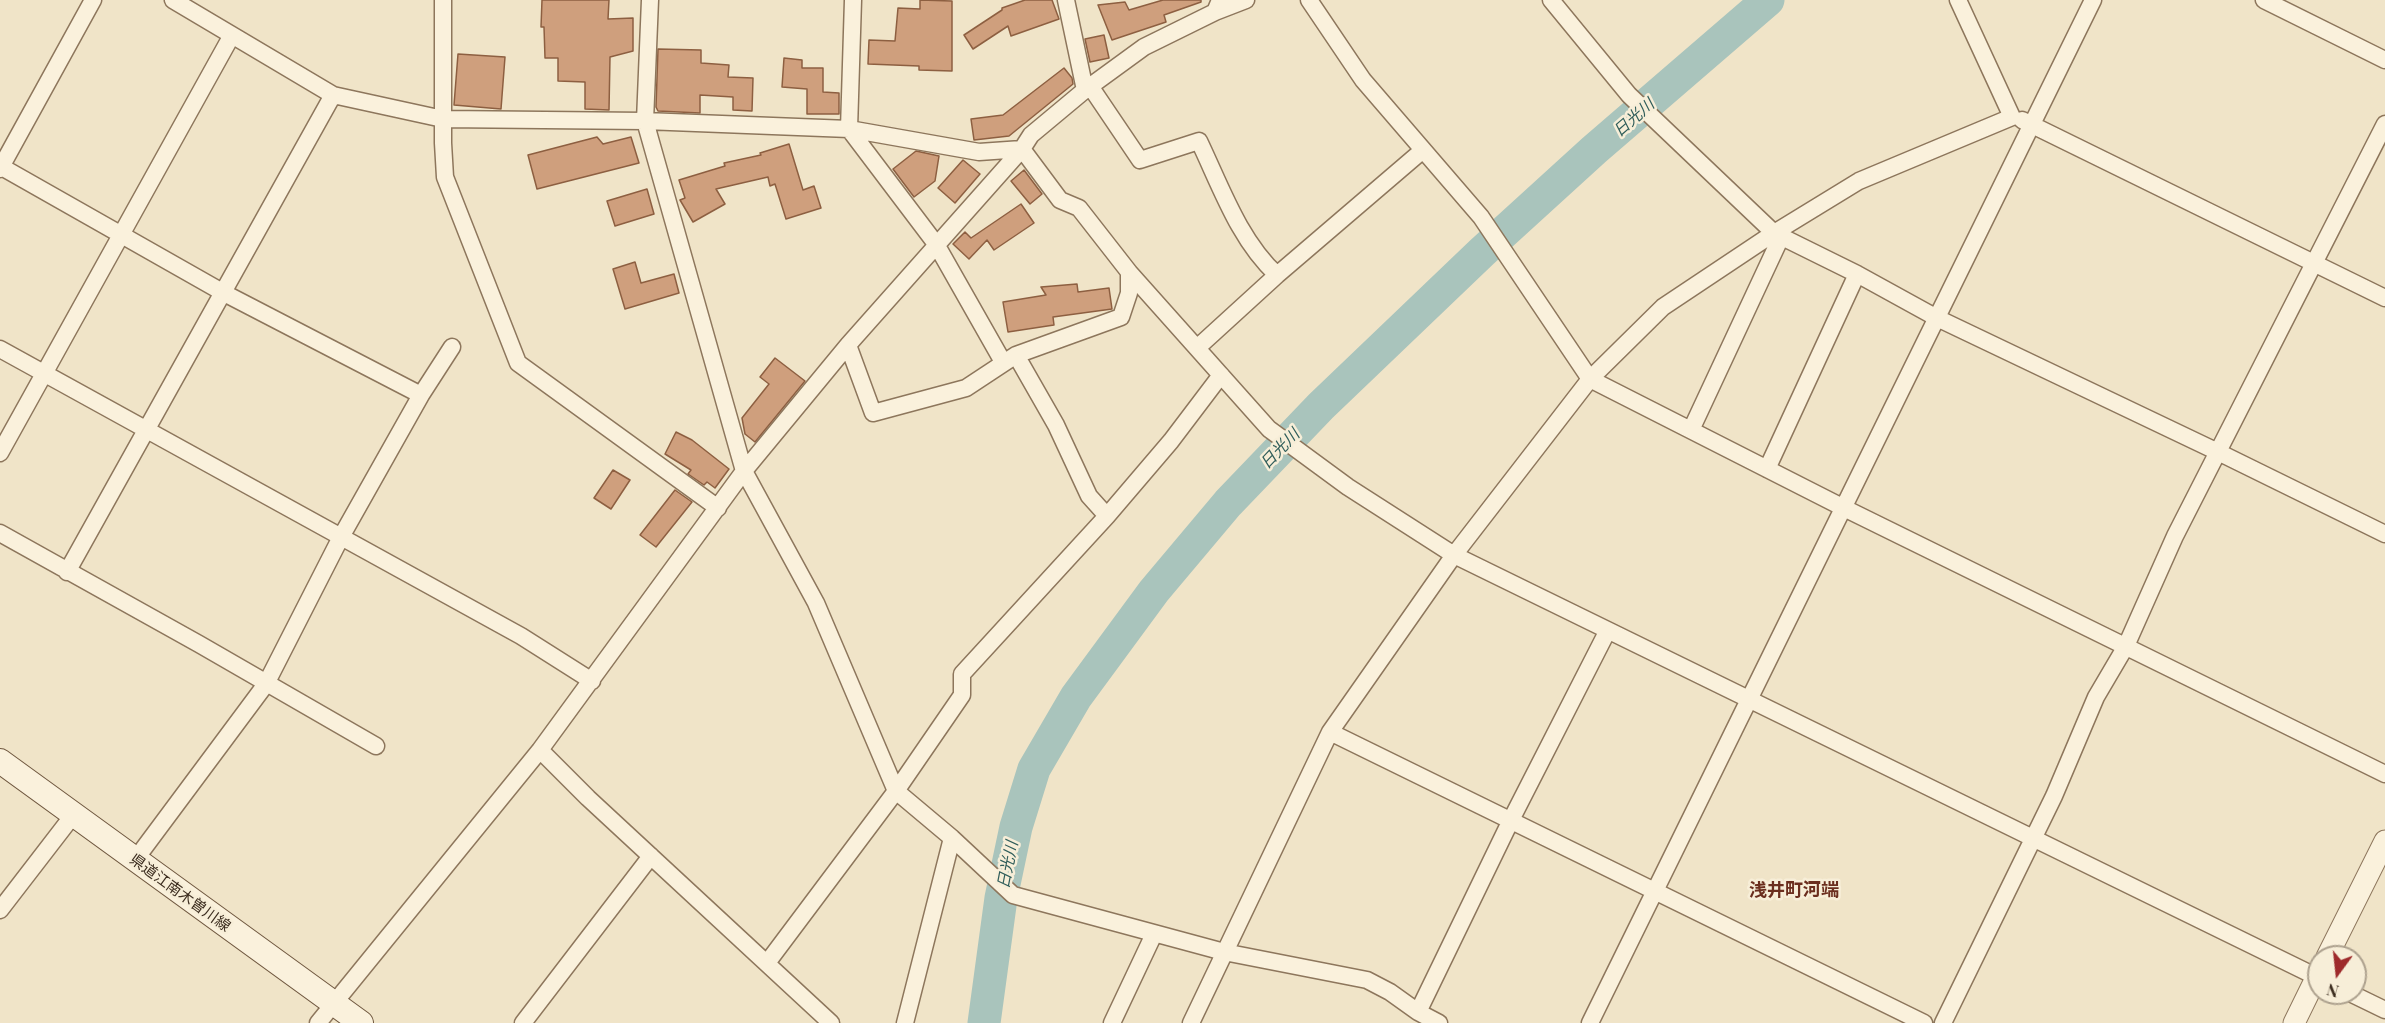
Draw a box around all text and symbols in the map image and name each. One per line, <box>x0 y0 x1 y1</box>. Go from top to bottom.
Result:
water label: 日光川 <box>1610 95 1658 141</box>
water label: 日光川 <box>1256 425 1304 473</box>
water label: 日光川 <box>994 840 1022 890</box>
street label: 県道江南木曽川線 <box>126 850 234 936</box>
district label: 浅井町河端 <box>1749 879 1839 901</box>
north arrow <box>2307 945 2367 1005</box>
text: N <box>2324 979 2341 1003</box>

